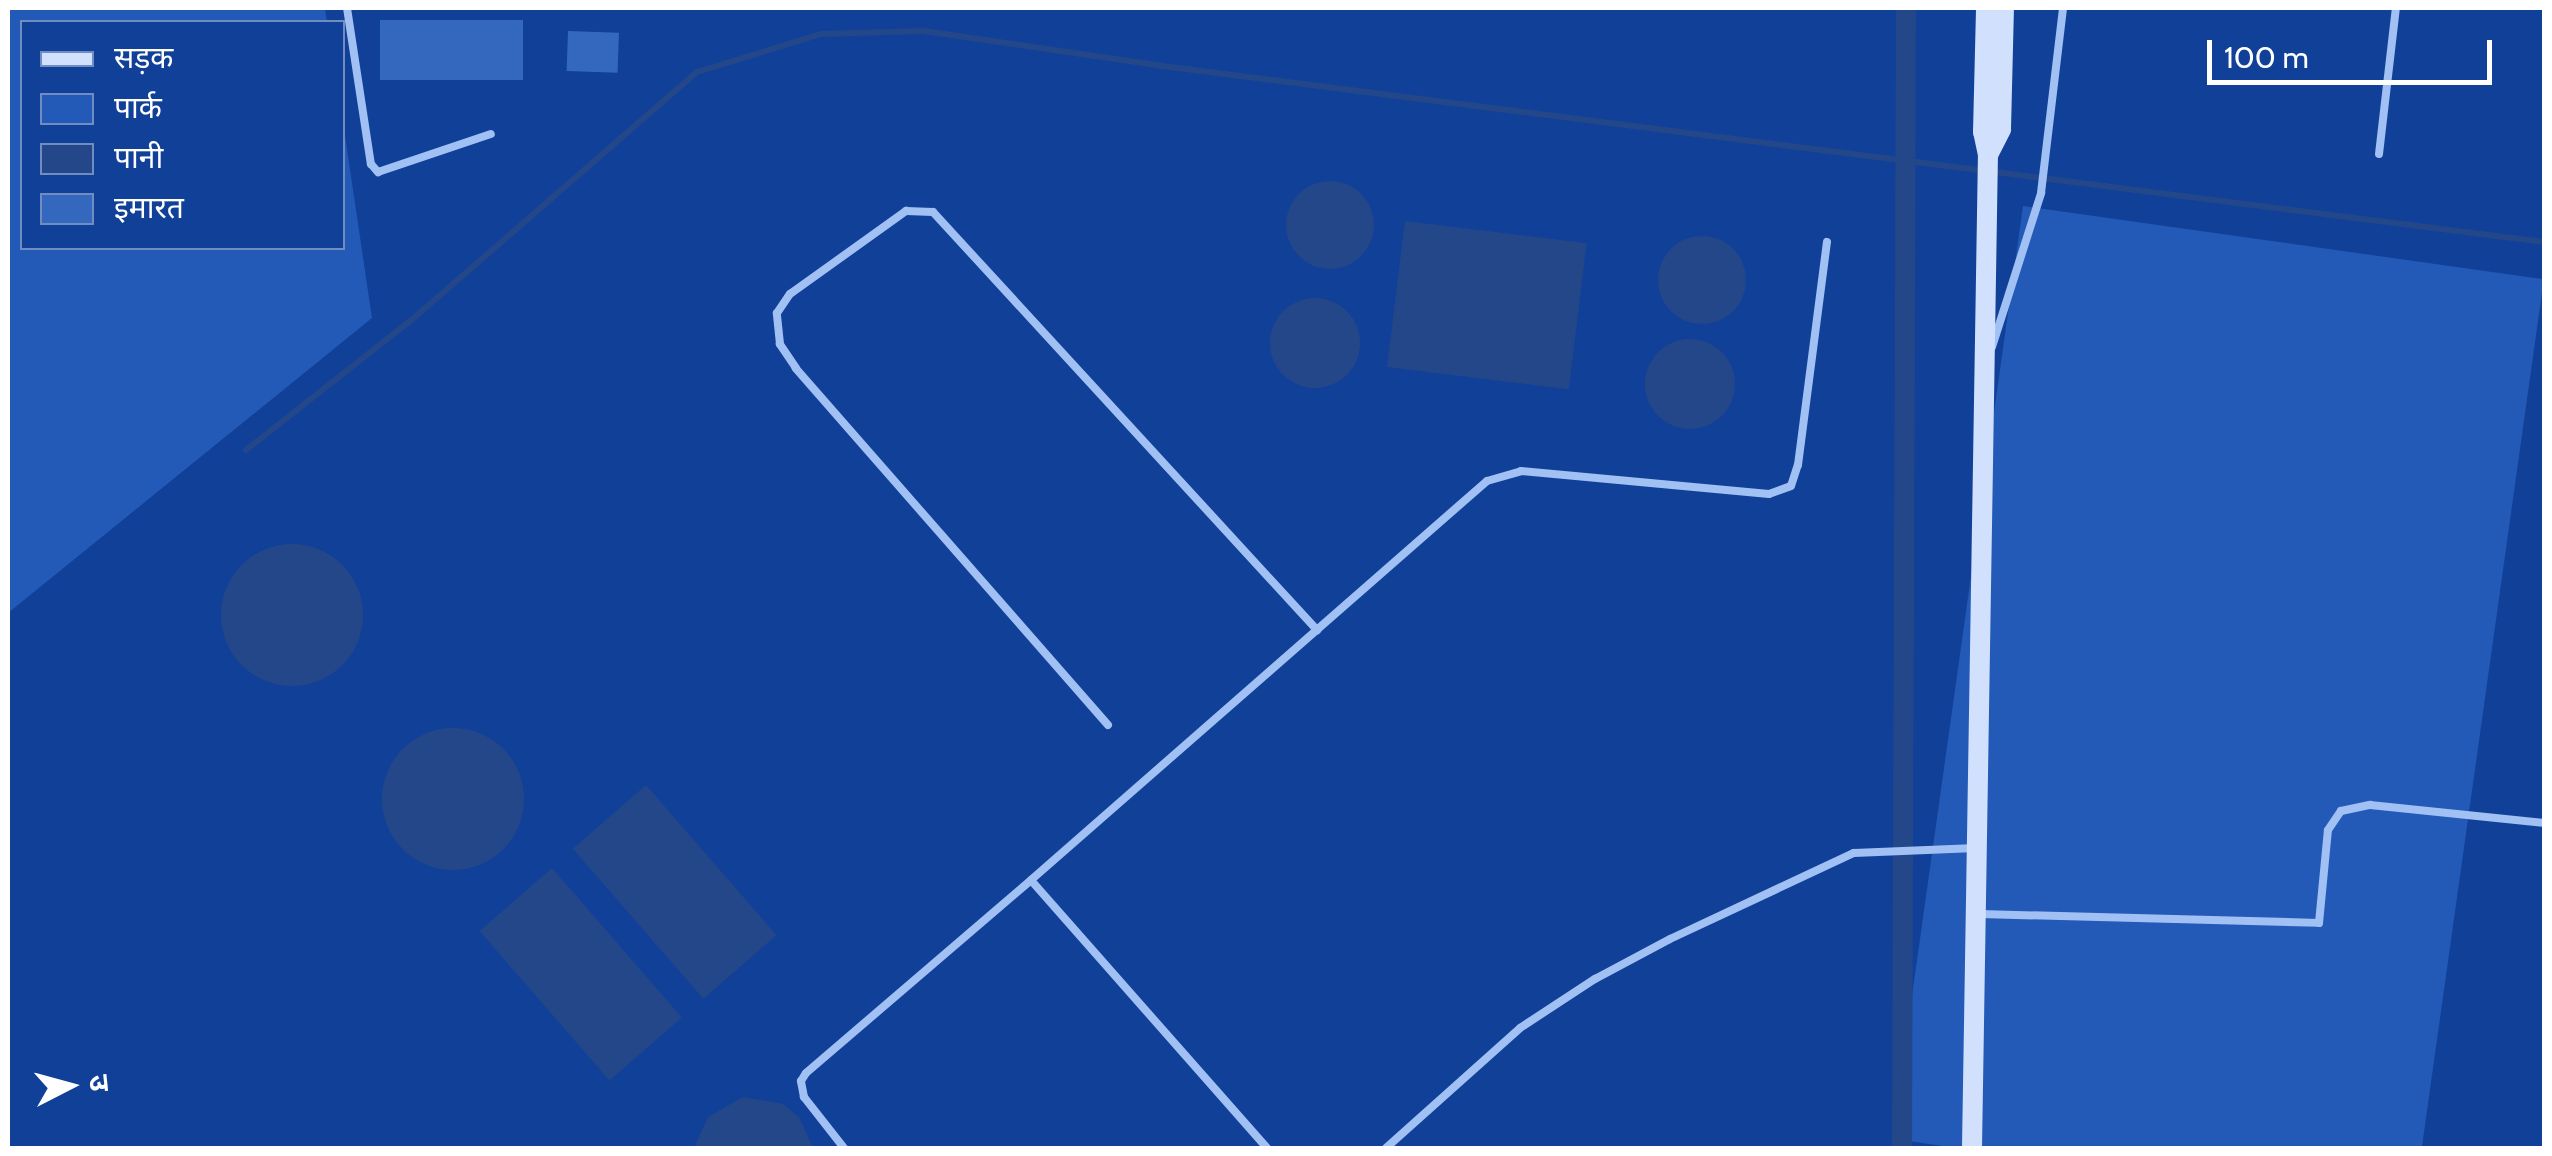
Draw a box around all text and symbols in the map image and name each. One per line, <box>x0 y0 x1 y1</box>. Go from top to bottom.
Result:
legend <box>20 20 345 250</box>
scale bar <box>2212 20 2497 82</box>
text: सड़क <box>114 39 173 76</box>
text: 100 m <box>2224 39 2309 76</box>
text: पार्क <box>114 89 162 126</box>
text: पानी <box>114 139 163 176</box>
text: इमारत <box>114 189 184 226</box>
north arrow <box>20 1036 120 1136</box>
text: उ <box>82 1073 118 1093</box>

